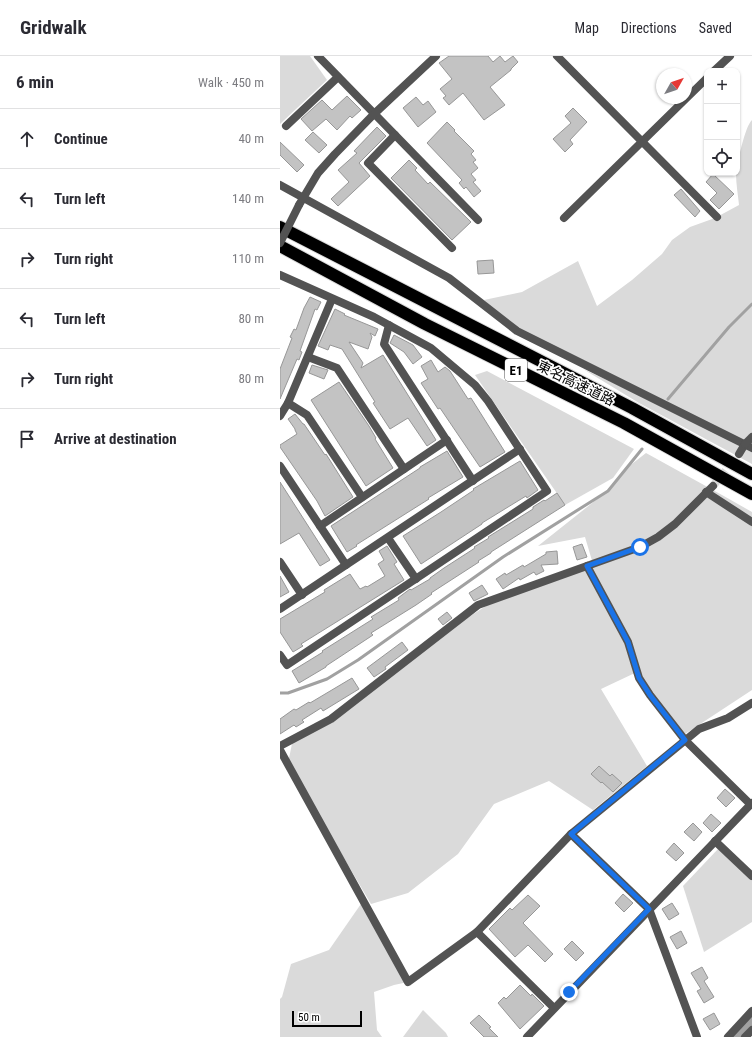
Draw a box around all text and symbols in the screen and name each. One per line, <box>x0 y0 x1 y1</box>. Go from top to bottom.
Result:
text: Gridwalk <box>20 16 86 39</box>
text: Map <box>575 20 599 36</box>
text: Directions <box>621 20 677 36</box>
text: Saved <box>699 20 732 36</box>
north arrow <box>656 68 692 104</box>
map controls <box>704 68 740 176</box>
button: + <box>704 68 740 104</box>
text: 6 min <box>16 72 54 92</box>
text: Walk · 450 m <box>198 75 264 90</box>
button: − <box>704 104 740 140</box>
icon: ahead <box>16 128 38 150</box>
text: Continue <box>54 130 108 148</box>
text: 40 m <box>238 131 264 146</box>
button: locate <box>704 140 740 176</box>
icon: left <box>16 188 38 210</box>
text: Turn left <box>54 190 105 208</box>
text: 140 m <box>232 191 264 206</box>
icon: right <box>16 248 38 270</box>
text: Turn right <box>54 250 113 268</box>
text: 110 m <box>232 251 264 266</box>
icon: left <box>16 308 38 330</box>
text: Turn left <box>54 310 105 328</box>
text: 80 m <box>238 311 264 326</box>
street label: 東名高速道路 <box>535 357 617 409</box>
road number: E1 <box>505 359 527 381</box>
icon: right <box>16 368 38 390</box>
text: Turn right <box>54 370 113 388</box>
text: 80 m <box>238 371 264 386</box>
icon: arrive <box>16 428 38 450</box>
text: Arrive at destination <box>54 430 177 448</box>
route start <box>631 538 649 556</box>
route end <box>560 983 578 1001</box>
scale bar <box>292 1009 362 1028</box>
text: 50 m <box>298 1011 320 1024</box>

